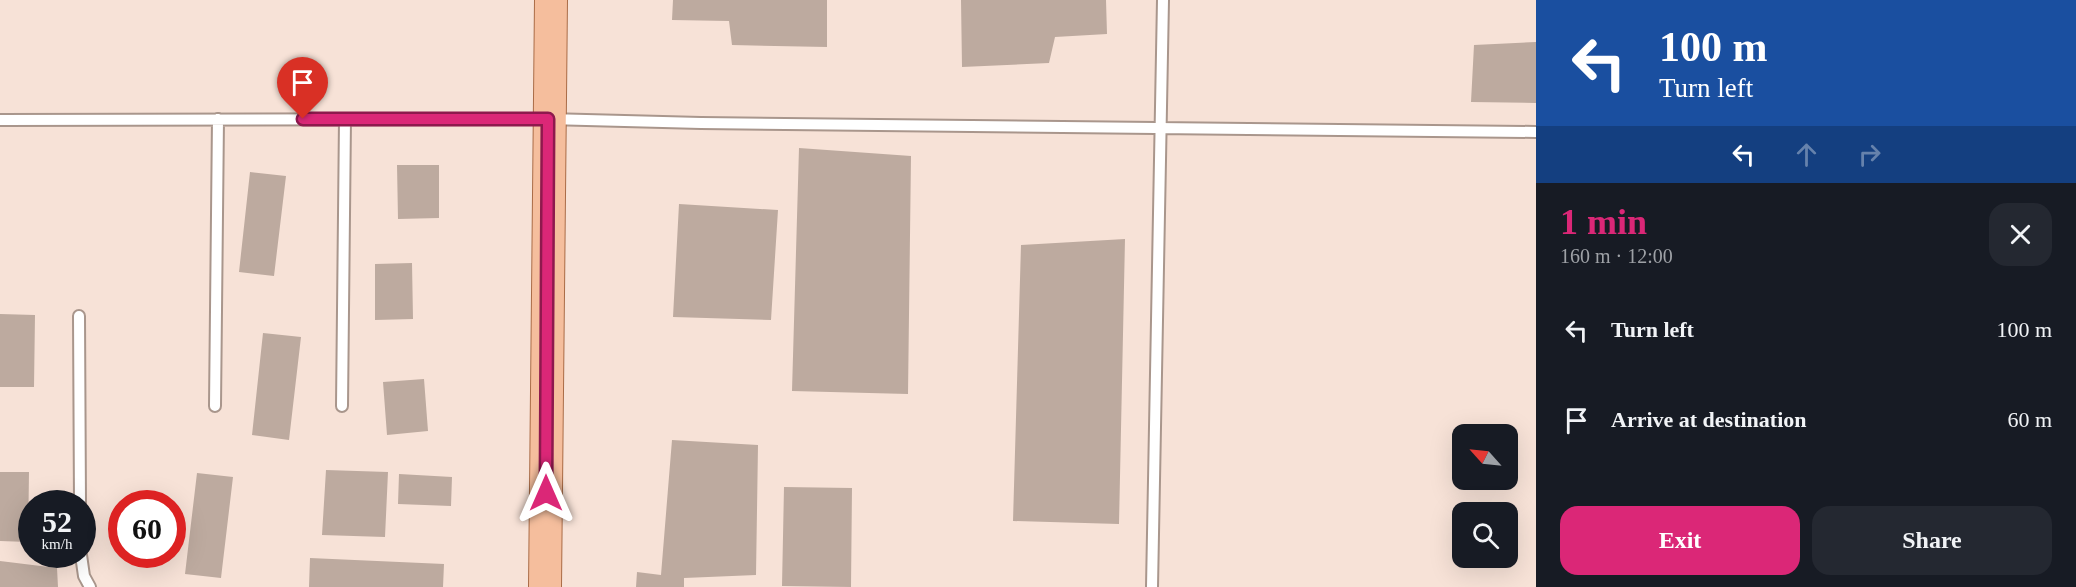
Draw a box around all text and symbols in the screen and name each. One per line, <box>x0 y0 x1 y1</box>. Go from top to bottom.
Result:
icon: left <box>1560 24 1638 102</box>
text: 100 m <box>1659 24 1768 70</box>
pin <box>277 57 328 119</box>
icon: arrive <box>286 66 319 99</box>
text: Turn left <box>1659 73 1753 103</box>
icon: left <box>1727 138 1760 171</box>
icon: ahead <box>1790 138 1823 171</box>
icon: right <box>1853 138 1886 171</box>
text: 1 min <box>1560 202 1647 242</box>
button: close <box>1989 203 2052 266</box>
text: 160 m · 12:00 <box>1560 245 1673 267</box>
icon: left <box>1560 314 1593 347</box>
text: Turn left <box>1611 317 1694 342</box>
text: 100 m <box>1996 317 2052 342</box>
icon: arrive <box>1560 404 1593 437</box>
text: Arrive at destination <box>1611 407 1807 432</box>
text: 60 m <box>2007 407 2052 432</box>
north arrow <box>1452 424 1518 490</box>
map controls <box>1452 424 1518 568</box>
position arrow <box>514 461 578 525</box>
speed limit sign: 60 <box>108 490 186 568</box>
button: search <box>1452 502 1518 568</box>
text: 52 <box>42 505 72 538</box>
button: Exit <box>1560 506 1800 575</box>
button: Share <box>1812 506 2052 575</box>
text: km/h <box>42 536 72 552</box>

